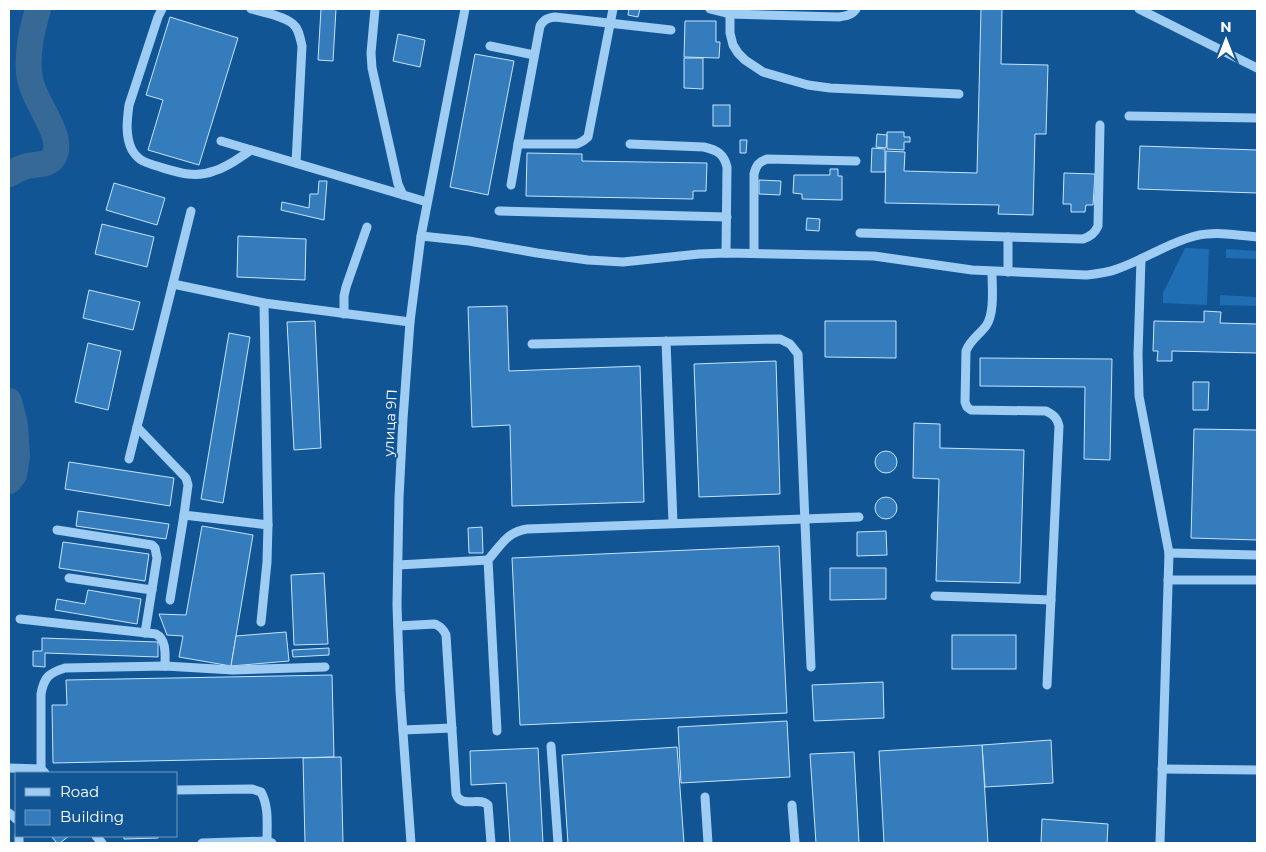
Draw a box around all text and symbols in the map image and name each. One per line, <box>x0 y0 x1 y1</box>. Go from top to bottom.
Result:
north arrow <box>1201 15 1251 65</box>
text: N <box>1220 18 1232 36</box>
street label: улица 9П <box>379 389 401 458</box>
legend <box>15 772 178 837</box>
text: Road <box>60 782 99 801</box>
text: Building <box>60 807 124 826</box>

